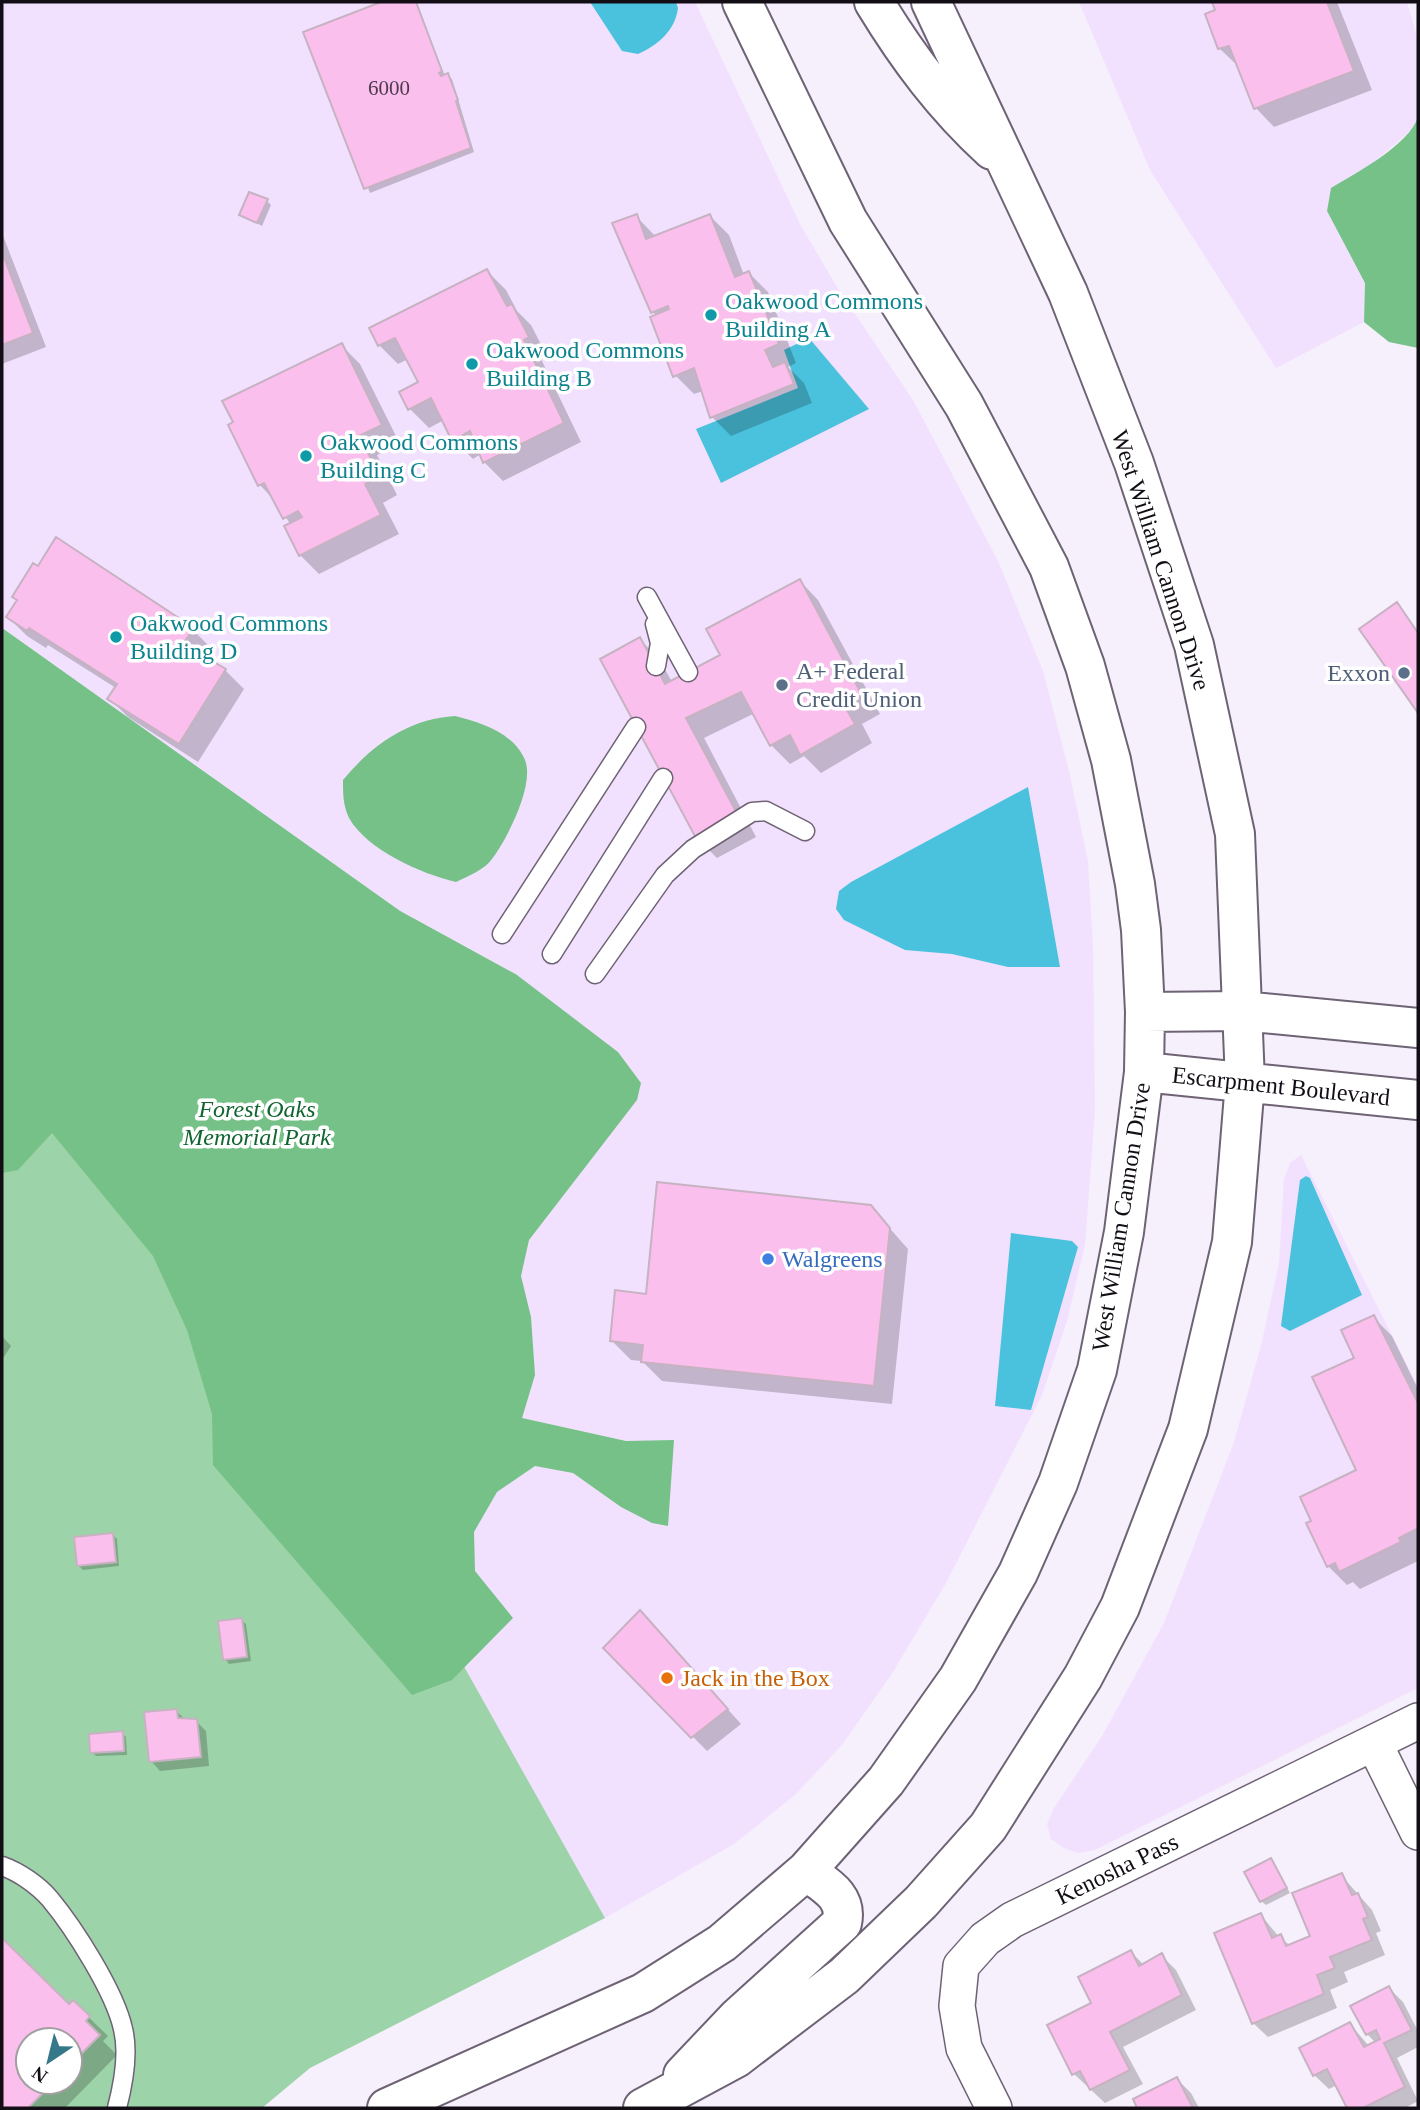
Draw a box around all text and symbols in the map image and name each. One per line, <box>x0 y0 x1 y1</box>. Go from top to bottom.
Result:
house number: 6000 <box>368 76 410 100</box>
place label: Oakwood Commons Building A <box>725 288 923 342</box>
marker: Oakwood Commons Building A <box>703 307 719 323</box>
place label: Oakwood Commons Building B <box>486 337 684 391</box>
marker: Oakwood Commons Building B <box>464 356 480 372</box>
street label: West William Cannon Drive <box>1107 427 1215 693</box>
place label: Oakwood Commons Building C <box>320 429 518 483</box>
marker: Oakwood Commons Building C <box>298 448 314 464</box>
place label: Oakwood Commons Building D <box>130 610 328 664</box>
marker: Oakwood Commons Building D <box>108 629 124 645</box>
place label: A+ Federal Credit Union <box>796 658 922 712</box>
place label: Exxon <box>1327 660 1390 686</box>
marker: Exxon <box>1396 665 1412 681</box>
marker: A+ Federal Credit Union <box>774 677 790 693</box>
street label: Escarpment Boulevard <box>1171 1062 1391 1110</box>
street label: West William Cannon Drive <box>1087 1081 1155 1353</box>
park label: Forest Oaks Memorial Park <box>182 1096 331 1150</box>
place label: Walgreens <box>782 1246 883 1272</box>
marker: Walgreens <box>760 1251 776 1267</box>
place label: Jack in the Box <box>681 1665 830 1691</box>
marker: Jack in the Box <box>659 1670 675 1686</box>
street label: Kenosha Pass <box>1052 1828 1182 1910</box>
north arrow <box>14 2026 84 2096</box>
text: N <box>28 2062 51 2087</box>

